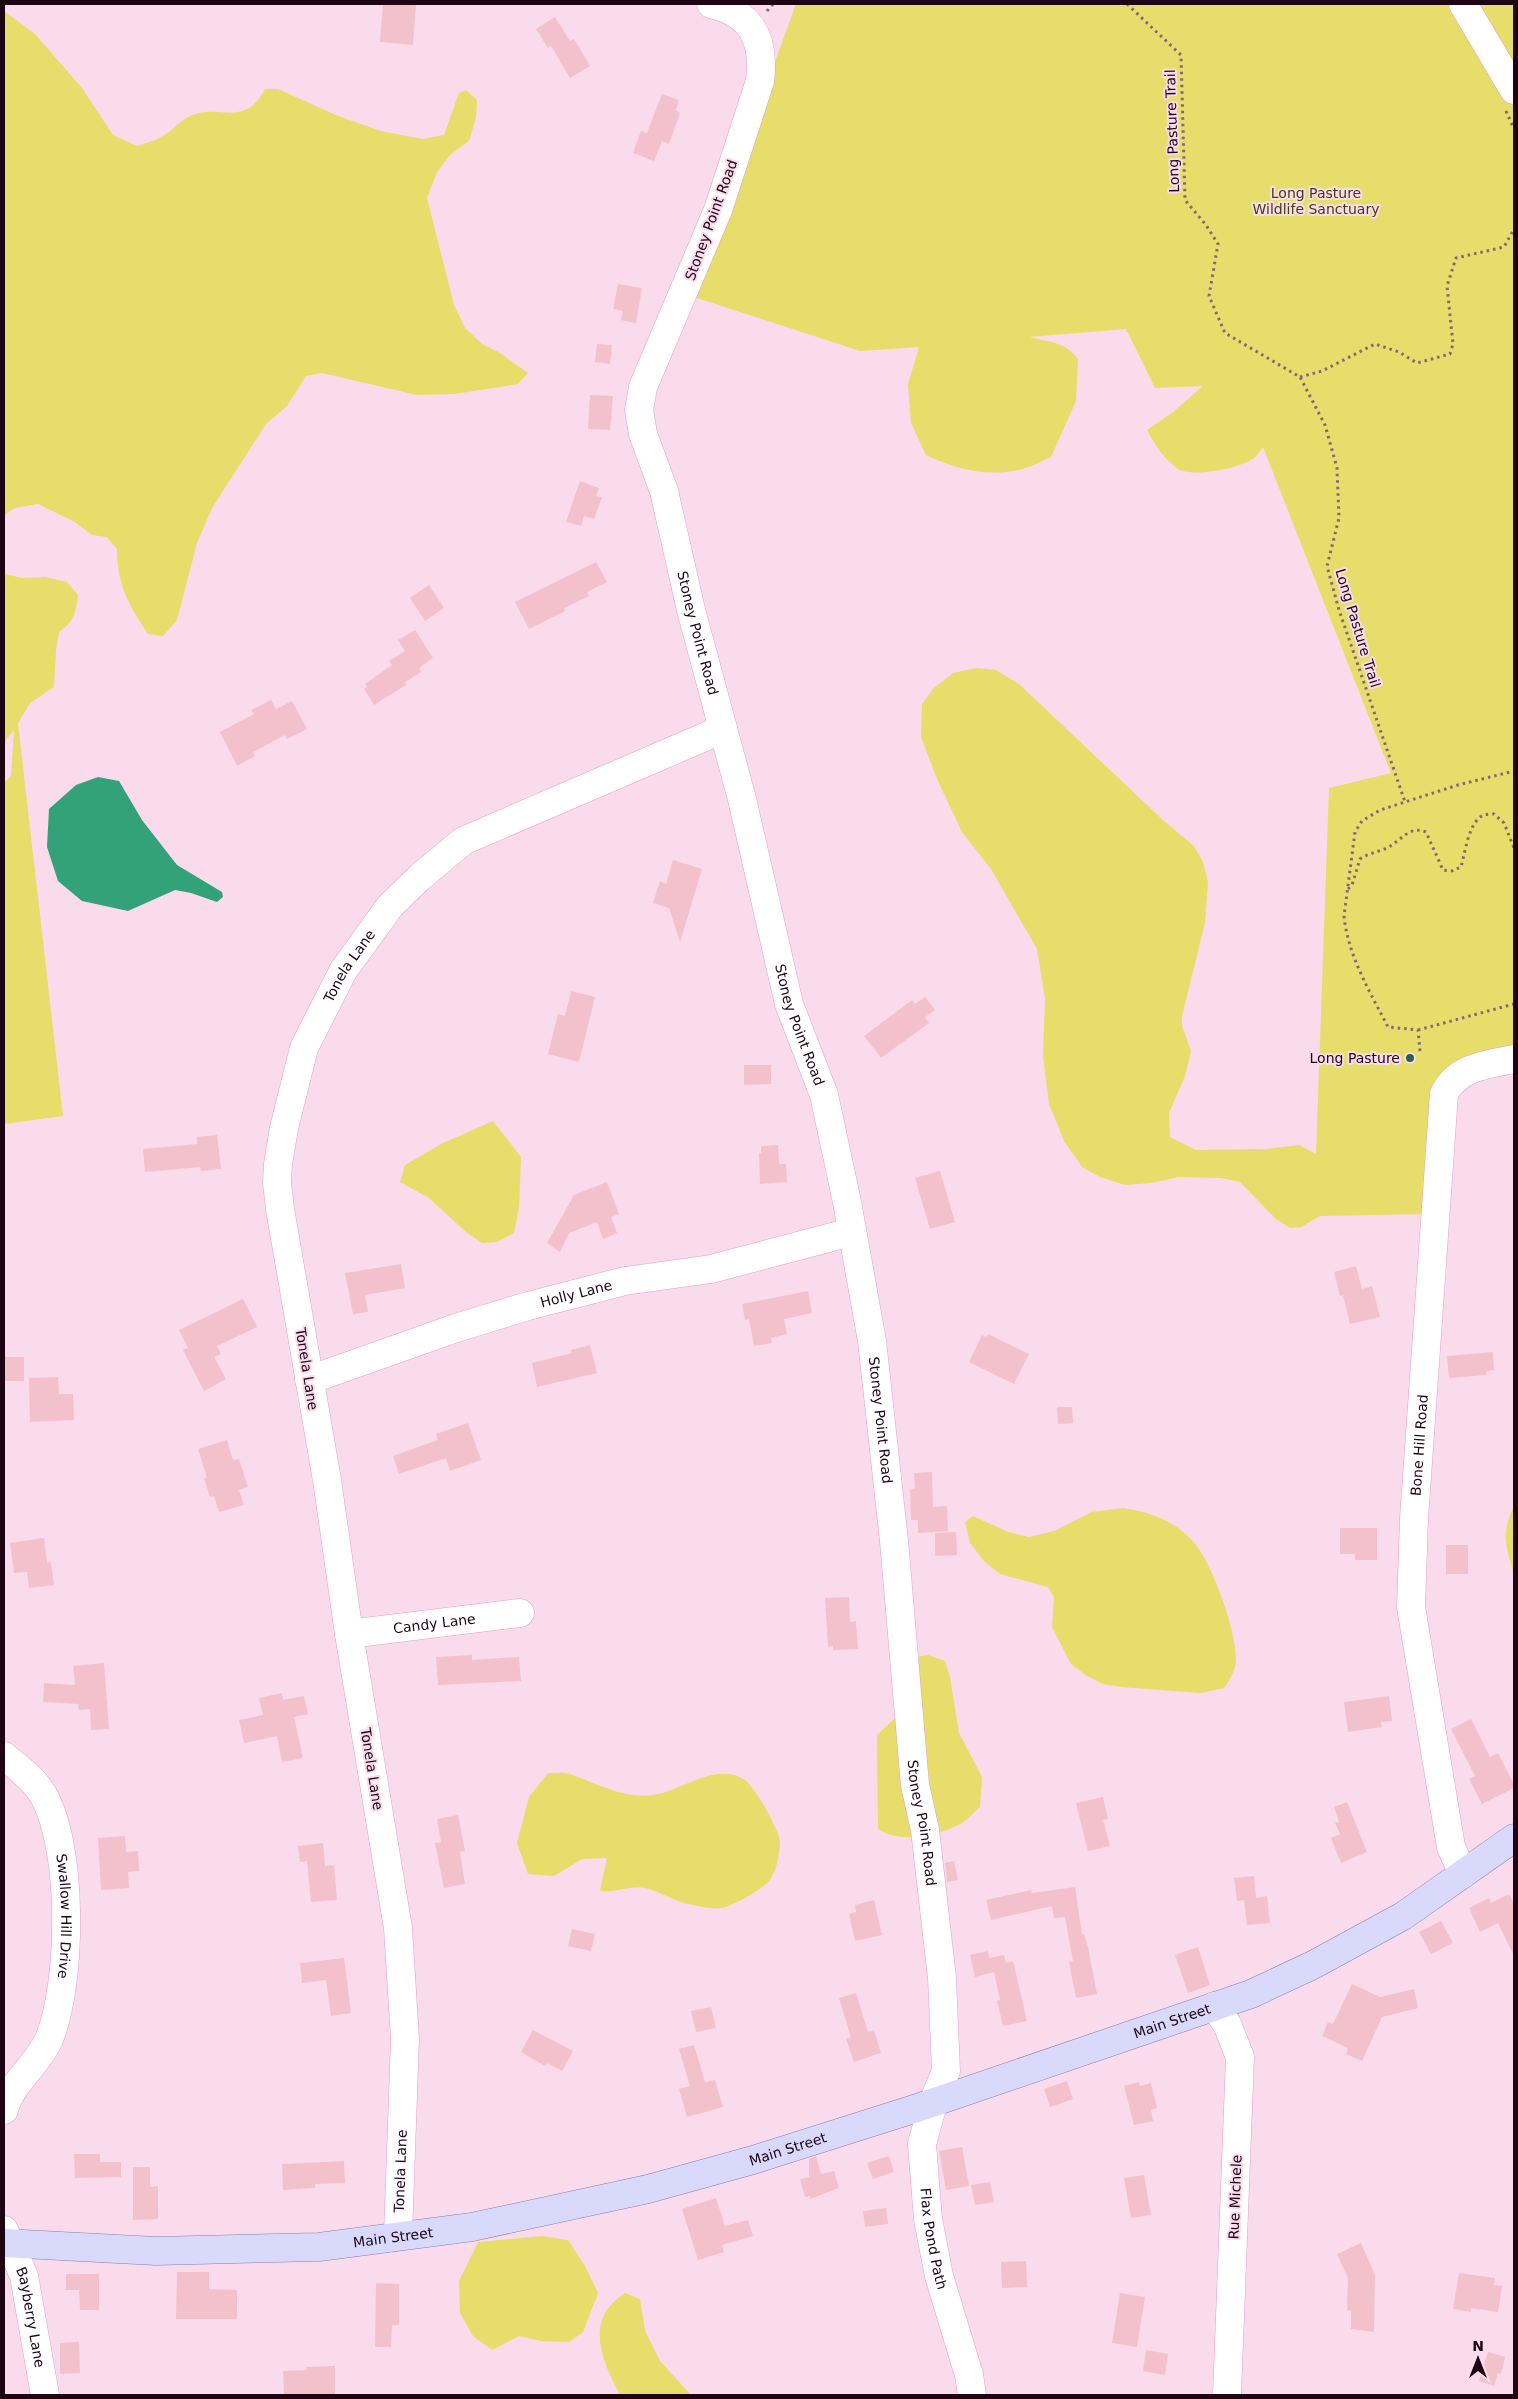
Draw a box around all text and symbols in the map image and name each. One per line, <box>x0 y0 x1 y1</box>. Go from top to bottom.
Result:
street label: Long Pasture Trail <box>1162 69 1182 193</box>
street label: Stoney Point Road <box>682 157 740 283</box>
park label: Long Pasture Wildlife Sanctuary <box>1253 185 1380 217</box>
street label: Long Pasture Trail <box>1332 567 1384 689</box>
street label: Stoney Point Road <box>674 569 722 697</box>
street label: Tonela Lane <box>320 927 378 1006</box>
street label: Stoney Point Road <box>772 962 828 1088</box>
place label: Long Pasture <box>1310 1050 1400 1066</box>
marker: Long Pasture <box>1404 1052 1416 1064</box>
street label: Holly Lane <box>539 1277 614 1310</box>
street label: Tonela Lane <box>292 1326 321 1411</box>
street label: Stoney Point Road <box>866 1356 896 1485</box>
street label: Bone Hill Road <box>1408 1394 1431 1497</box>
street label: Candy Lane <box>392 1611 476 1637</box>
street label: Tonela Lane <box>357 1726 386 1811</box>
street label: Stoney Point Road <box>905 1759 939 1887</box>
street label: Swallow Hill Drive <box>53 1853 74 1980</box>
street label: Main Street <box>1131 2000 1213 2042</box>
street label: Tonela Lane <box>391 2129 410 2214</box>
street label: Main Street <box>747 2129 829 2169</box>
street label: Rue Michele <box>1226 2154 1244 2240</box>
street label: Flax Pond Path <box>918 2187 951 2291</box>
street label: Main Street <box>352 2224 435 2250</box>
street label: Bayberry Lane <box>13 2264 48 2369</box>
north arrow <box>1453 2334 1503 2384</box>
text: N <box>1472 2338 1484 2354</box>

